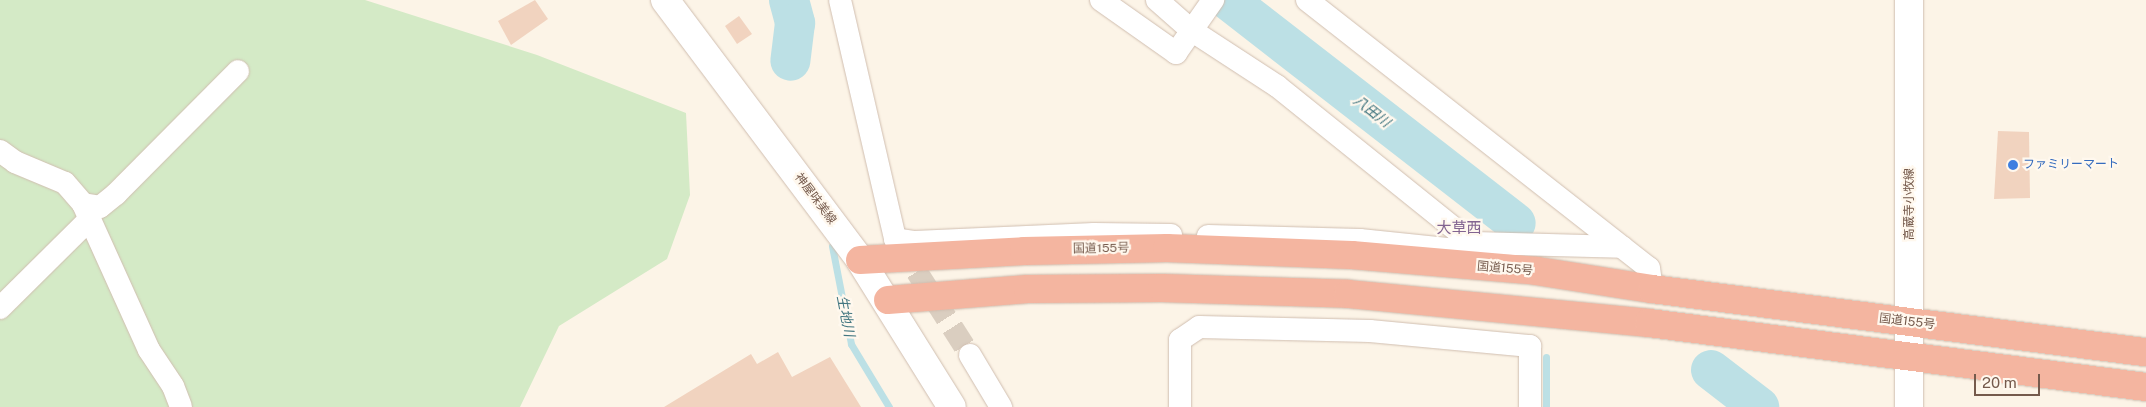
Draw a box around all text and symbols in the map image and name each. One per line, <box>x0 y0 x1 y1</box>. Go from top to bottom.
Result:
water label: 八田川 <box>1350 91 1394 131</box>
place label: ファミリーマート <box>2023 158 2119 172</box>
marker: ファミリーマート <box>2007 159 2019 171</box>
street label: 高蔵寺小牧線 <box>1903 168 1917 240</box>
street label: 神屋味美線 <box>791 171 839 227</box>
district label: 大草西 <box>1437 219 1481 237</box>
street label: 国道155号 <box>1073 241 1129 257</box>
street label: 国道155号 <box>1476 259 1534 279</box>
water label: 生地川 <box>834 294 858 338</box>
street label: 国道155号 <box>1878 311 1936 333</box>
scale bar <box>1976 364 2042 396</box>
text: 20 m <box>1982 374 2017 391</box>

